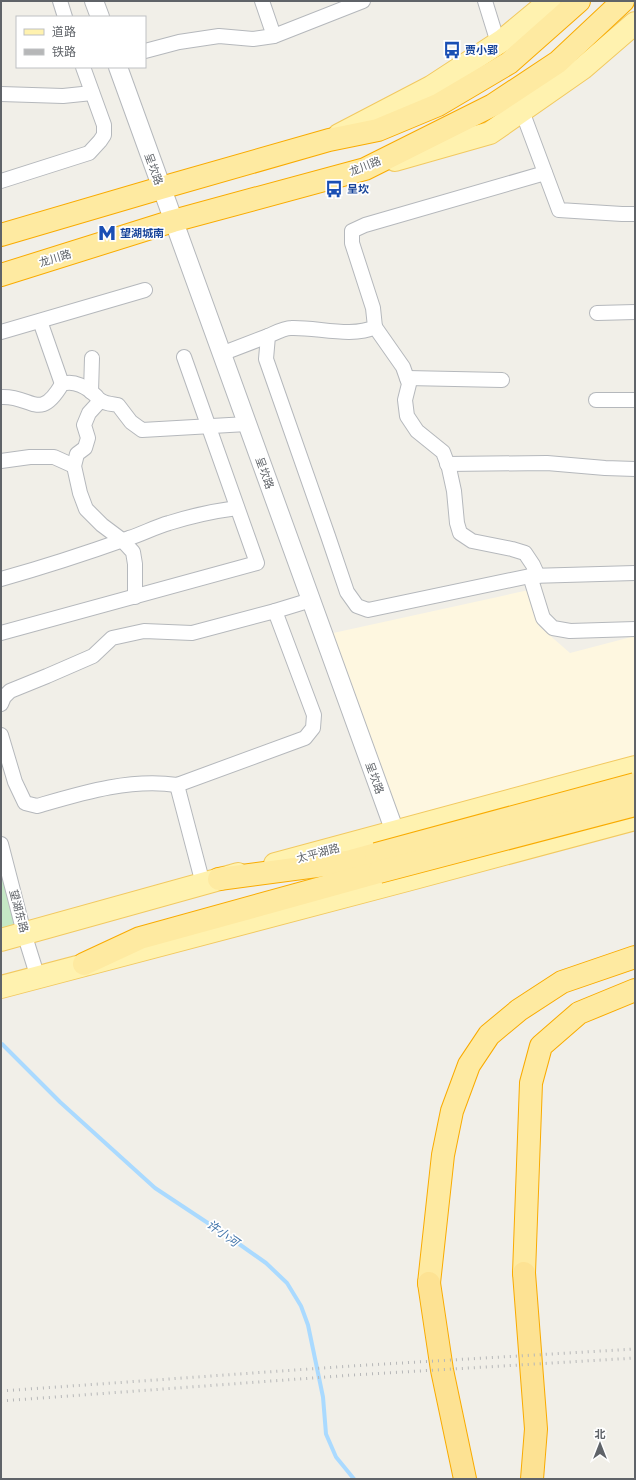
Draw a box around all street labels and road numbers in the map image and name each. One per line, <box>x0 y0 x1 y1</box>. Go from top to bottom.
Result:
street label: 呈坎路 <box>142 151 166 187</box>
street label: 龙川路 <box>347 154 383 178</box>
street label: 龙川路 <box>37 246 73 270</box>
street label: 呈坎路 <box>253 455 277 491</box>
street label: 呈坎路 <box>363 760 387 796</box>
street label: 太平湖路 <box>295 841 341 865</box>
street label: 望湖东路 <box>7 888 31 934</box>

